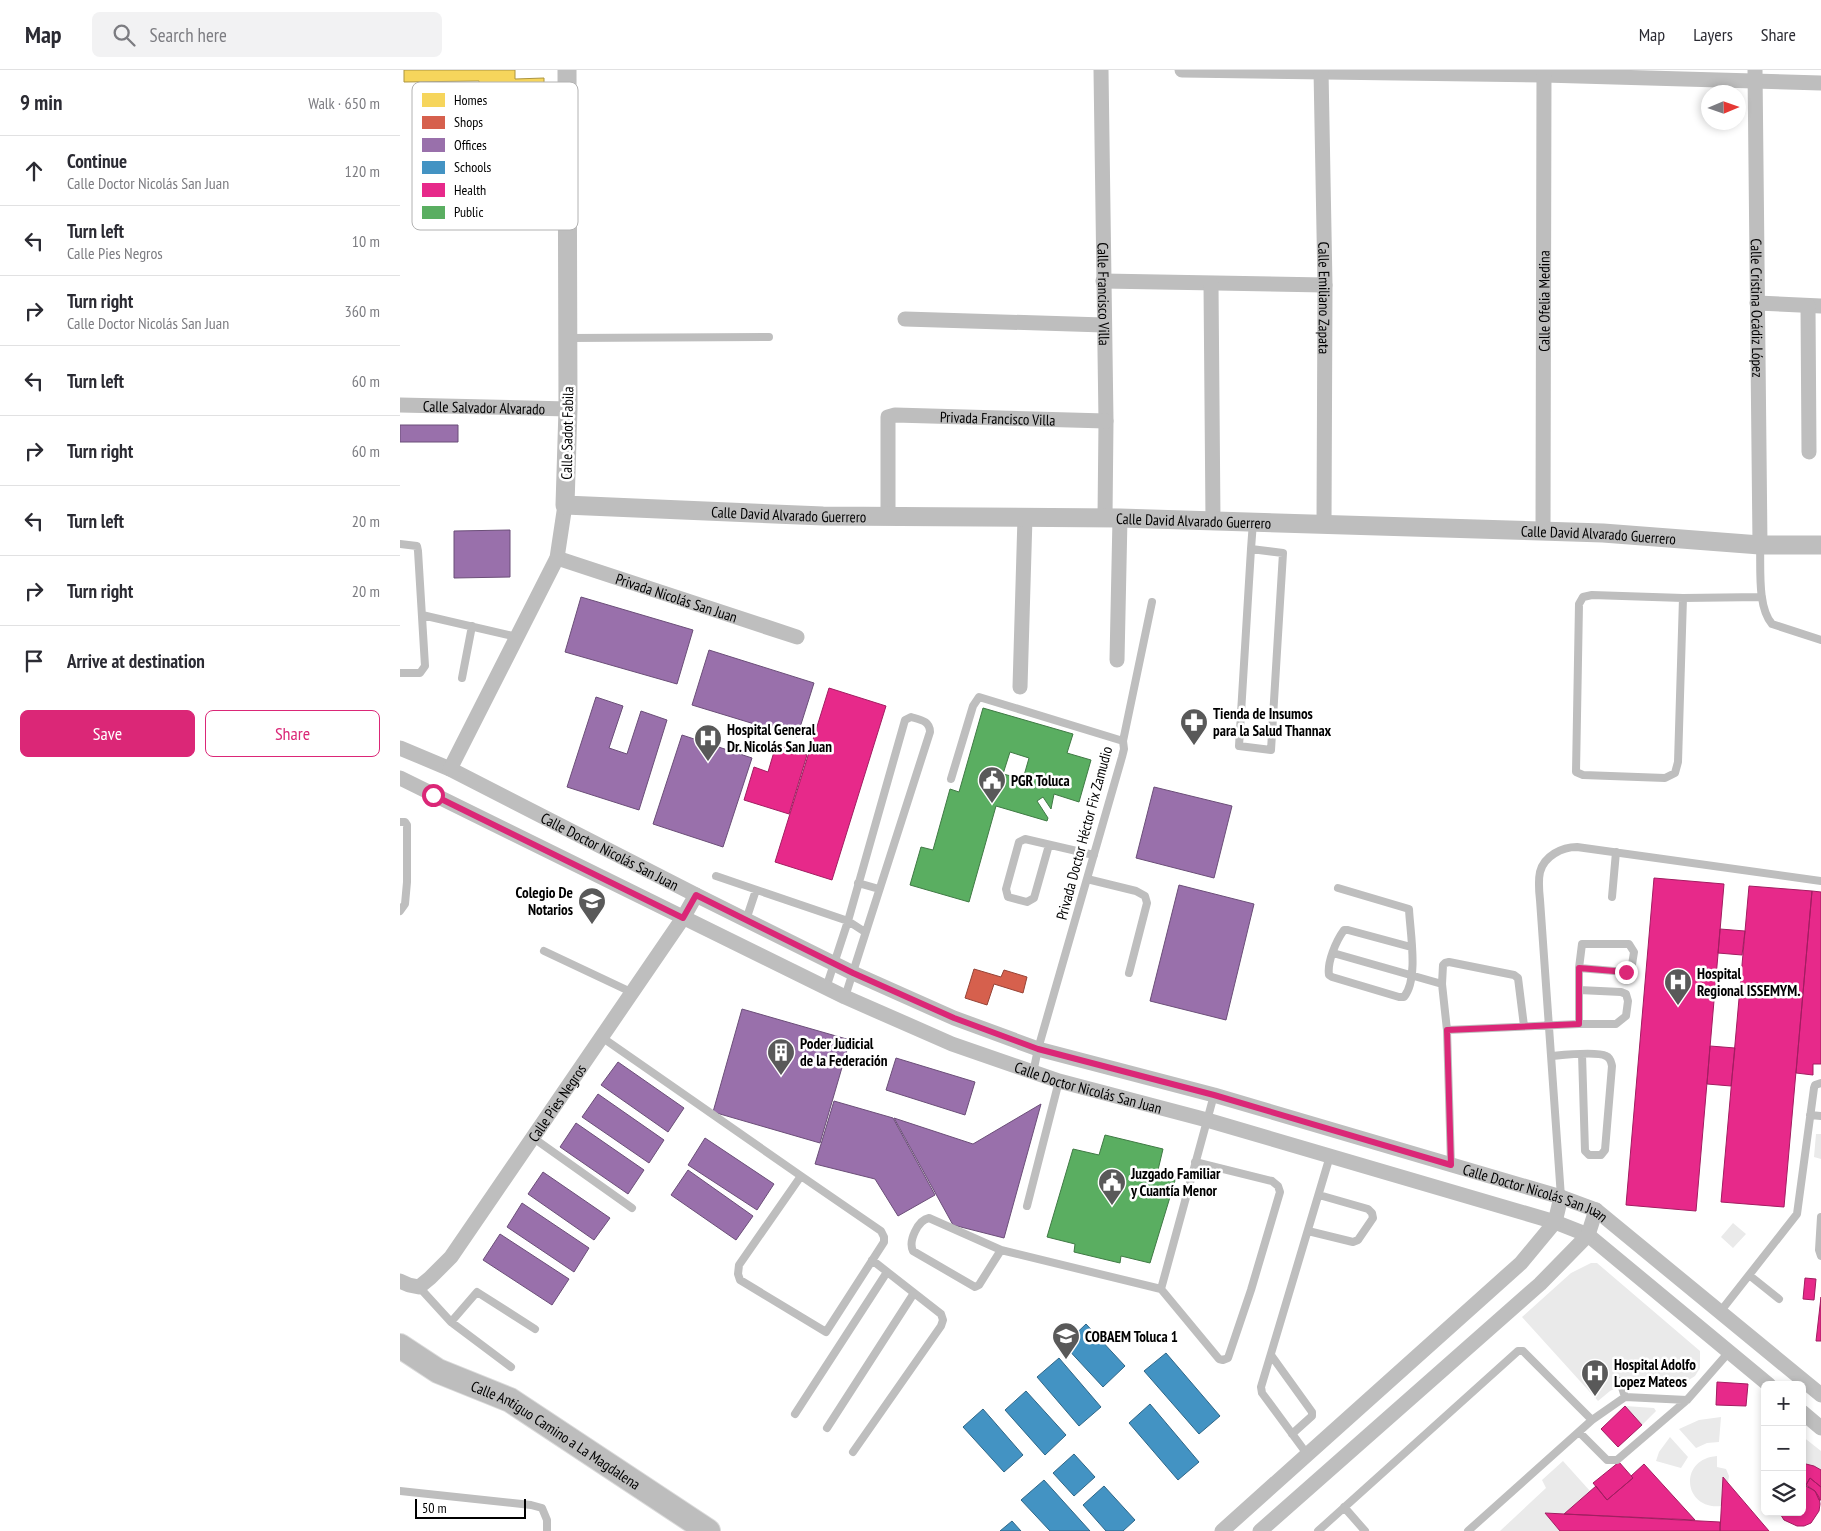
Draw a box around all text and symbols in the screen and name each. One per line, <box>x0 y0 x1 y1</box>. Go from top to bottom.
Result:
search box <box>92 12 442 57</box>
text: Map <box>25 19 62 50</box>
icon: search <box>110 21 138 49</box>
text: Search here <box>150 23 227 47</box>
text: Map <box>1639 23 1665 46</box>
text: Layers <box>1693 23 1733 46</box>
text: Share <box>1761 23 1796 46</box>
legend <box>412 82 578 230</box>
north arrow <box>1701 85 1746 130</box>
text: 9 min <box>20 89 62 116</box>
text: Homes <box>454 91 487 109</box>
text: Walk · 650 m <box>308 93 380 113</box>
text: Shops <box>454 113 483 131</box>
text: Offices <box>454 136 487 154</box>
text: Continue <box>67 149 127 173</box>
icon: ahead <box>20 157 48 185</box>
text: Schools <box>454 158 491 176</box>
text: 120 m <box>345 161 380 181</box>
text: Calle Doctor Nicolás San Juan <box>67 173 229 193</box>
text: Health <box>454 181 486 199</box>
text: Public <box>454 203 483 221</box>
text: Turn left <box>67 219 124 243</box>
icon: left <box>20 227 48 255</box>
text: 10 m <box>352 231 380 251</box>
street label: Calle Cristina Ocádiz López <box>1747 238 1768 378</box>
street label: Calle Francisco Villa <box>1094 242 1114 346</box>
street label: Calle Emiliano Zapata <box>1315 242 1335 354</box>
text: Calle Pies Negros <box>67 243 163 263</box>
street label: Calle Ofelia Medina <box>1534 250 1553 352</box>
text: Turn right <box>67 289 133 313</box>
icon: right <box>20 297 48 325</box>
text: 360 m <box>345 301 380 321</box>
text: Calle Doctor Nicolás San Juan <box>67 313 229 333</box>
icon: left <box>20 367 48 395</box>
text: Turn left <box>67 369 124 393</box>
text: 60 m <box>352 371 380 391</box>
street label: Calle Sadot Fabila <box>557 386 577 480</box>
street label: Calle Salvador Alvarado <box>423 396 545 418</box>
street label: Privada Francisco Villa <box>940 407 1056 429</box>
icon: right <box>20 437 48 465</box>
text: Turn right <box>67 439 133 463</box>
text: 60 m <box>352 441 380 461</box>
street label: Calle David Alvarado Guerrero <box>711 502 866 526</box>
icon: left <box>20 507 48 535</box>
street label: Calle David Alvarado Guerrero <box>1116 508 1272 532</box>
text: Turn left <box>67 509 124 533</box>
text: 20 m <box>352 511 380 531</box>
street label: Calle David Alvarado Guerrero <box>1521 521 1677 548</box>
street label: Privada Nicolás San Juan <box>613 569 740 626</box>
icon: right <box>20 577 48 605</box>
text: Turn right <box>67 579 133 603</box>
text: 20 m <box>352 581 380 601</box>
icon: arrive <box>20 647 48 675</box>
text: Arrive at destination <box>67 649 205 673</box>
place label: Tienda de Insumos para la Salud Thannax <box>1213 704 1332 740</box>
pharmacy icon: Tienda de Insumos para la Salud Thannax <box>1179 707 1209 746</box>
button: Save <box>20 710 195 757</box>
button: Share <box>205 710 380 757</box>
place label: Hospital General Dr. Nicolás San Juan <box>727 720 832 756</box>
hospital icon: Hospital General Dr. Nicolás San Juan <box>693 723 723 762</box>
street label: Privada Doctor Héctor Fix Zamudio <box>1052 744 1116 922</box>
public building icon: PGR Toluca <box>977 765 1007 804</box>
place label: PGR Toluca <box>1011 771 1070 790</box>
route start <box>422 784 445 807</box>
street label: Calle Doctor Nicolás San Juan <box>538 808 682 894</box>
place label: Colegio De Notarios <box>516 883 573 919</box>
school or university icon: Colegio De Notarios <box>577 886 607 925</box>
route end <box>1615 961 1638 984</box>
place label: Hospital Regional ISSEMYM. <box>1697 964 1800 1000</box>
hospital icon: Hospital Regional ISSEMYM. <box>1663 967 1693 1006</box>
place label: Poder Judicial de la Federación <box>800 1034 888 1070</box>
building icon: Poder Judicial de la Federación <box>766 1037 796 1076</box>
street label: Calle Doctor Nicolás San Juan <box>1012 1057 1164 1117</box>
street label: Calle Pies Negros <box>523 1060 590 1145</box>
street label: Calle Doctor Nicolás San Juan <box>1461 1159 1612 1226</box>
place label: Juzgado Familiar y Cuantía Menor <box>1130 1164 1221 1200</box>
public building icon: Juzgado Familiar y Cuantía Menor <box>1097 1167 1127 1206</box>
school or university icon: COBAEM Toluca 1 <box>1051 1321 1081 1360</box>
place label: COBAEM Toluca 1 <box>1085 1327 1178 1346</box>
place label: Hospital Adolfo Lopez Mateos <box>1614 1355 1696 1391</box>
hospital icon: Hospital Adolfo Lopez Mateos <box>1580 1358 1610 1397</box>
street label: Calle Antiguo Camino a La Magdalena <box>468 1376 644 1493</box>
map controls <box>1761 1381 1806 1516</box>
button: + <box>1761 1381 1806 1426</box>
button: − <box>1761 1426 1806 1471</box>
button: layers <box>1761 1471 1806 1516</box>
scale bar <box>415 1496 526 1519</box>
text: 50 m <box>422 1499 447 1517</box>

